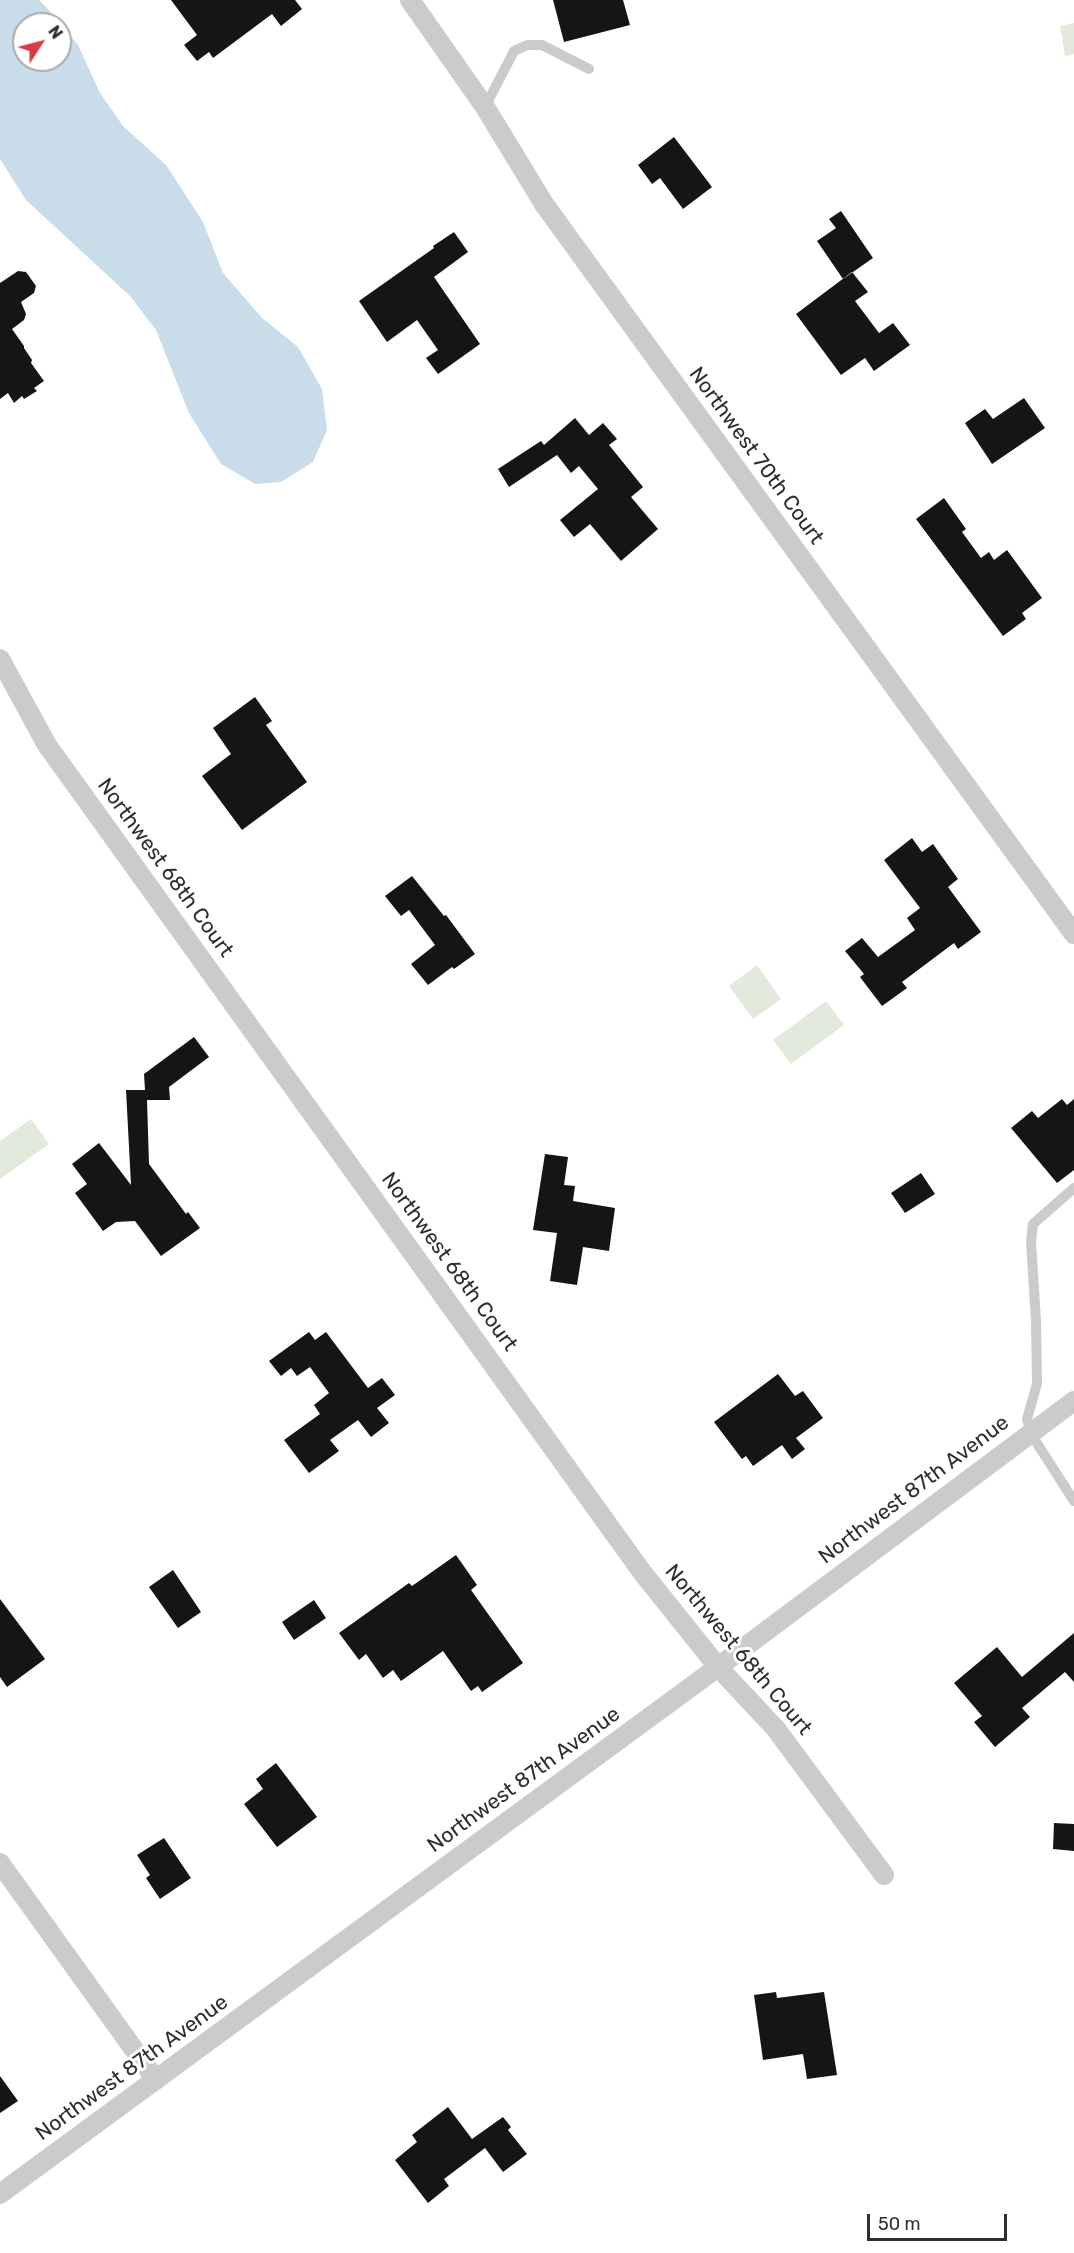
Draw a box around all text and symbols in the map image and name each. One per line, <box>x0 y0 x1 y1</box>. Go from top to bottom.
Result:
north arrow <box>12 12 72 72</box>
text: N <box>44 22 66 43</box>
street label: Northwest 70th Court <box>683 362 829 550</box>
street label: Northwest 68th Court <box>92 774 238 962</box>
street label: Northwest 68th Court <box>376 1168 522 1356</box>
street label: Northwest 87th Avenue <box>814 1410 1014 1570</box>
street label: Northwest 68th Court <box>659 1560 817 1740</box>
street label: Northwest 87th Avenue <box>423 1702 625 1858</box>
street label: Northwest 87th Avenue <box>31 1990 233 2146</box>
scale bar <box>870 2202 1010 2240</box>
text: 50 m <box>878 2213 921 2235</box>

